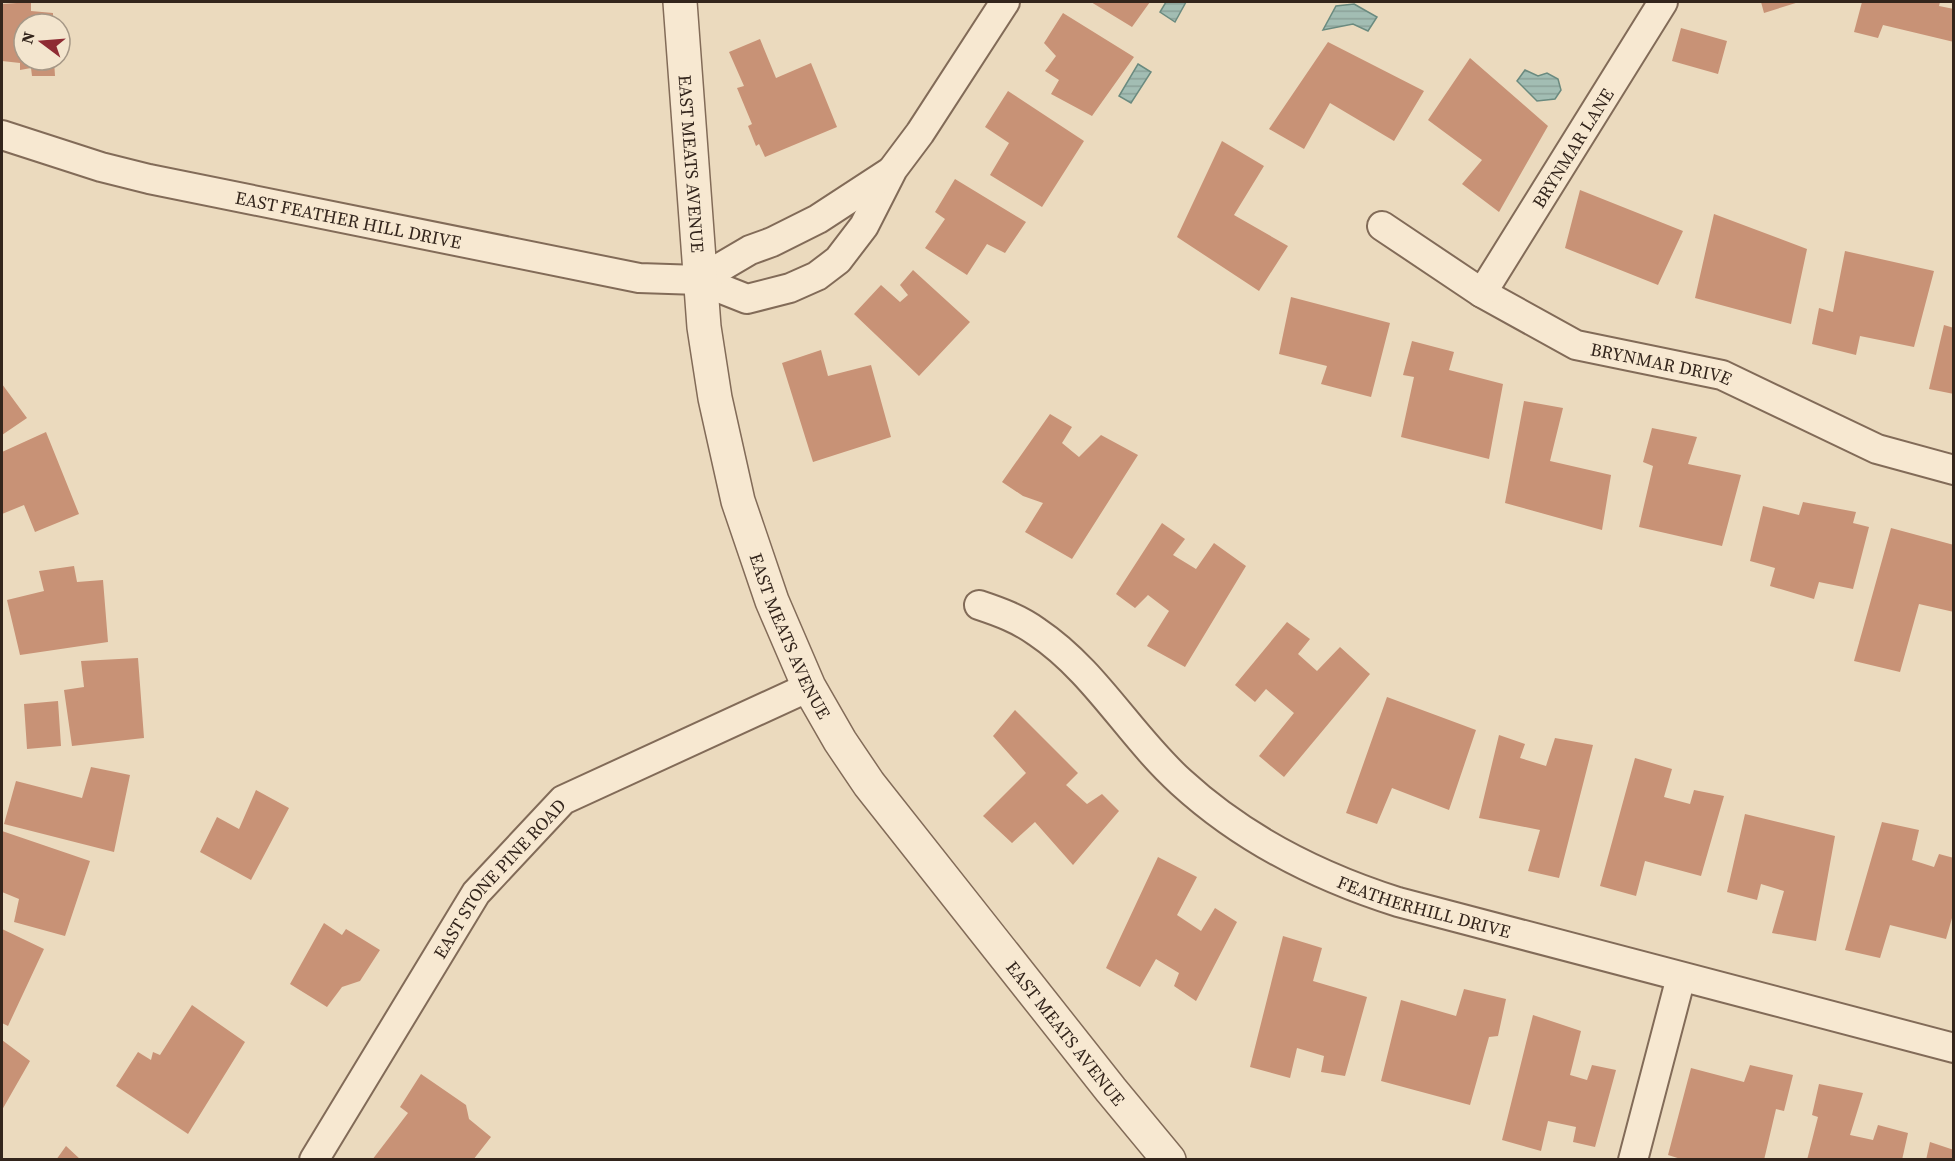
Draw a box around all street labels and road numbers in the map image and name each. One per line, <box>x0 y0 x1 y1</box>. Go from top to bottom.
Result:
street label: EAST MEATS AVENUE <box>673 74 711 254</box>
street label: BRYNMAR LANE <box>1526 83 1619 212</box>
street label: EAST FEATHER HILL DRIVE <box>233 184 464 254</box>
street label: BRYNMAR DRIVE <box>1588 336 1737 391</box>
street label: EAST MEATS AVENUE <box>744 550 837 723</box>
street label: EAST STONE PINE ROAD <box>427 793 571 963</box>
street label: FEATHERHILL DRIVE <box>1334 869 1514 944</box>
street label: EAST MEATS AVENUE <box>1001 955 1131 1111</box>

